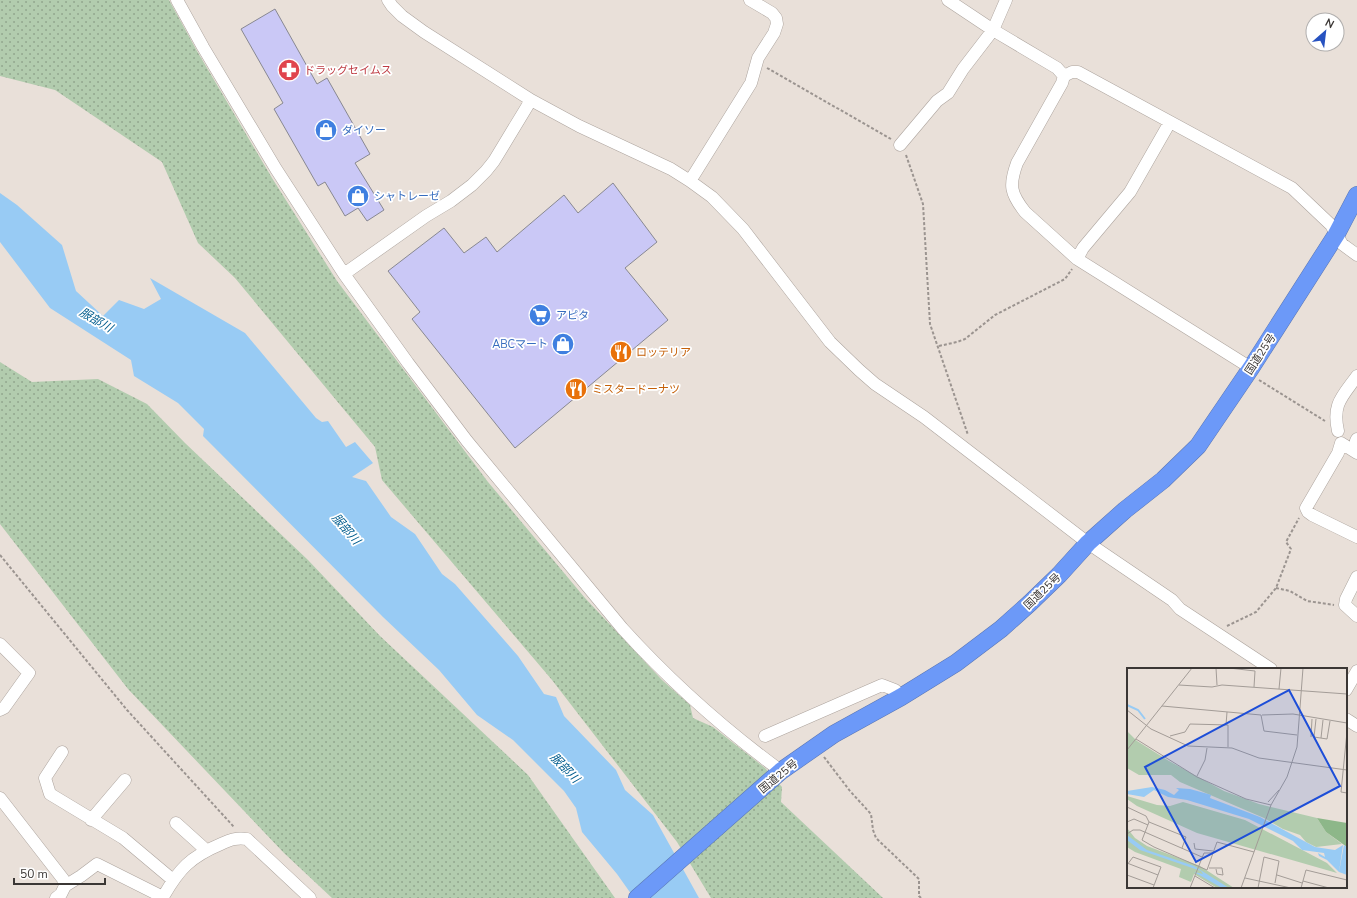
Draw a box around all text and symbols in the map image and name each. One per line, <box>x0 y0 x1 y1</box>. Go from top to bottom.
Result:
north arrow <box>1305 12 1345 52</box>
text: N <box>1322 15 1337 32</box>
pharmacy icon: ドラッグセイムス <box>276 57 302 83</box>
place label: ドラッグセイムス <box>304 63 392 78</box>
shop icon: ダイソー <box>313 117 339 143</box>
place label: ダイソー <box>342 123 386 138</box>
shop icon: シャトレーゼ <box>345 183 371 209</box>
place label: シャトレーゼ <box>374 189 440 204</box>
supermarket icon: アピタ <box>527 302 553 328</box>
water label: 服部川 <box>76 304 117 337</box>
place label: アピタ <box>556 308 589 323</box>
shop icon: ABCマート <box>550 331 576 357</box>
street label: 国道25号 <box>1242 331 1279 378</box>
place label: ABCマート <box>492 337 548 352</box>
restaurant icon: ロッテリア <box>608 339 634 365</box>
place label: ロッテリア <box>636 345 691 360</box>
restaurant icon: ミスタードーナツ <box>563 376 589 402</box>
place label: ミスタードーナツ <box>592 382 680 397</box>
water label: 服部川 <box>328 510 365 549</box>
street label: 国道25号 <box>1021 570 1064 613</box>
inset map <box>1127 668 1347 888</box>
water label: 服部川 <box>547 749 585 788</box>
street label: 国道25号 <box>756 756 801 797</box>
scale bar <box>14 860 105 886</box>
text: 50 m <box>20 866 48 882</box>

